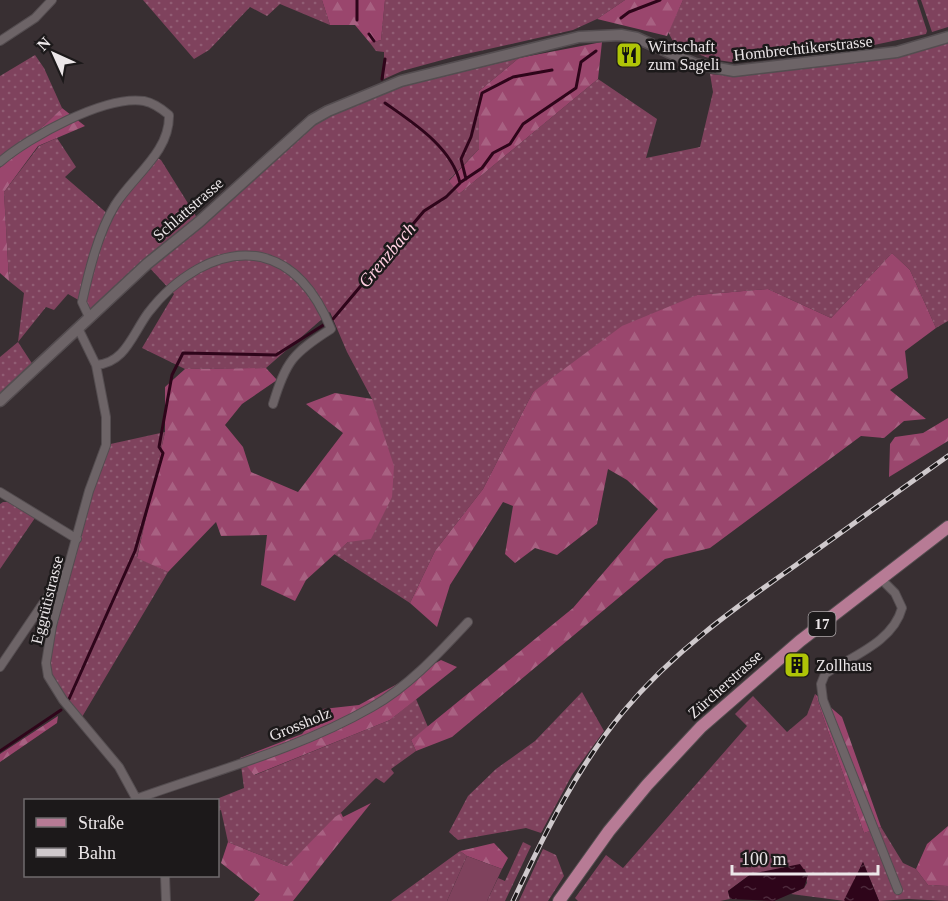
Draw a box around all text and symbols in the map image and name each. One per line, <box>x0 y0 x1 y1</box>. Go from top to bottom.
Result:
north arrow <box>24 24 84 84</box>
street label: Hombrechtikerstrasse <box>733 32 873 64</box>
text: N <box>34 33 54 54</box>
place label: Wirtschaft zum Sageli <box>648 38 720 74</box>
restaurant icon: Wirtschaft zum Sageli <box>614 40 644 70</box>
street label: Schlattstrasse <box>150 174 226 244</box>
water label: Grenzbach <box>354 219 420 291</box>
street label: Eggrütistrasse <box>28 554 67 646</box>
road number: 17 <box>808 612 836 636</box>
street label: Zürcherstrasse <box>685 646 765 722</box>
building icon: Zollhaus <box>782 650 812 680</box>
place label: Zollhaus <box>816 657 872 674</box>
street label: Grossholz <box>267 704 333 744</box>
legend <box>24 799 219 877</box>
text: Straße <box>78 813 124 833</box>
scale bar <box>732 838 878 876</box>
text: Bahn <box>78 843 116 863</box>
text: 100 m <box>741 849 787 869</box>

